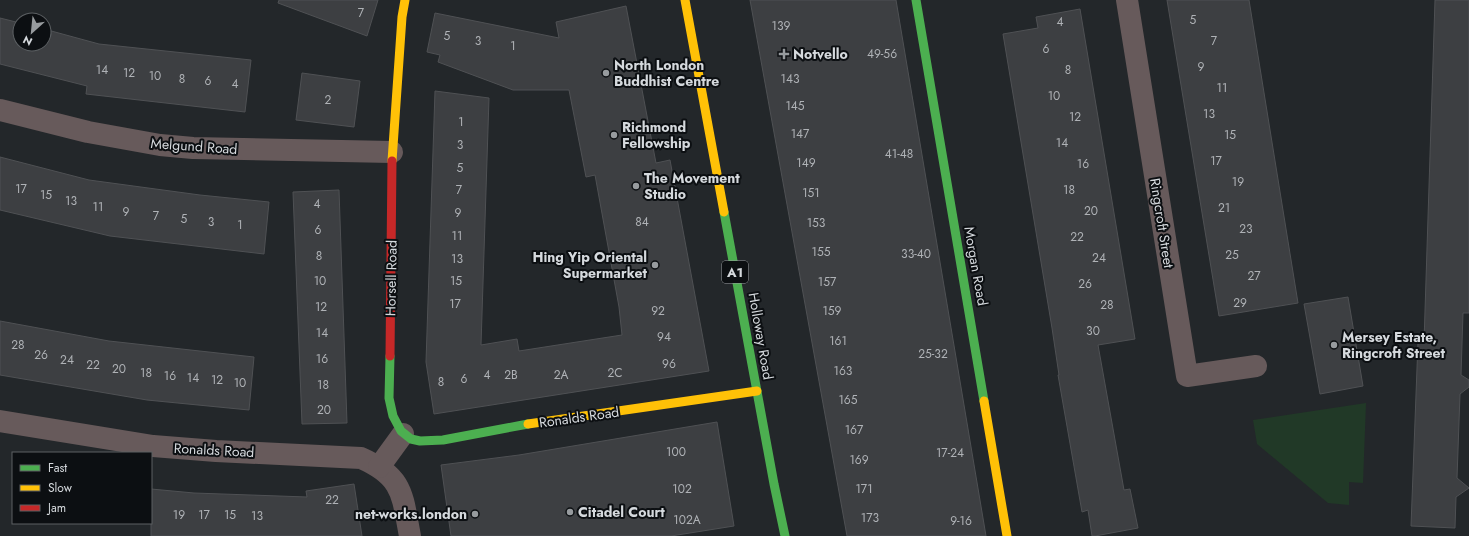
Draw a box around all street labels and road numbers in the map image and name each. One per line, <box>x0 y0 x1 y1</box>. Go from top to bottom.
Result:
street label: Melgund Road <box>150 133 238 159</box>
street label: Ringcroft Street <box>1145 177 1179 270</box>
street label: Morgan Road <box>959 225 993 307</box>
street label: Horsell Road <box>380 240 402 316</box>
road number: A1 <box>722 261 748 283</box>
street label: Holloway Road <box>743 291 779 381</box>
street label: Ronalds Road <box>538 401 620 433</box>
street label: Ronalds Road <box>173 438 255 462</box>

